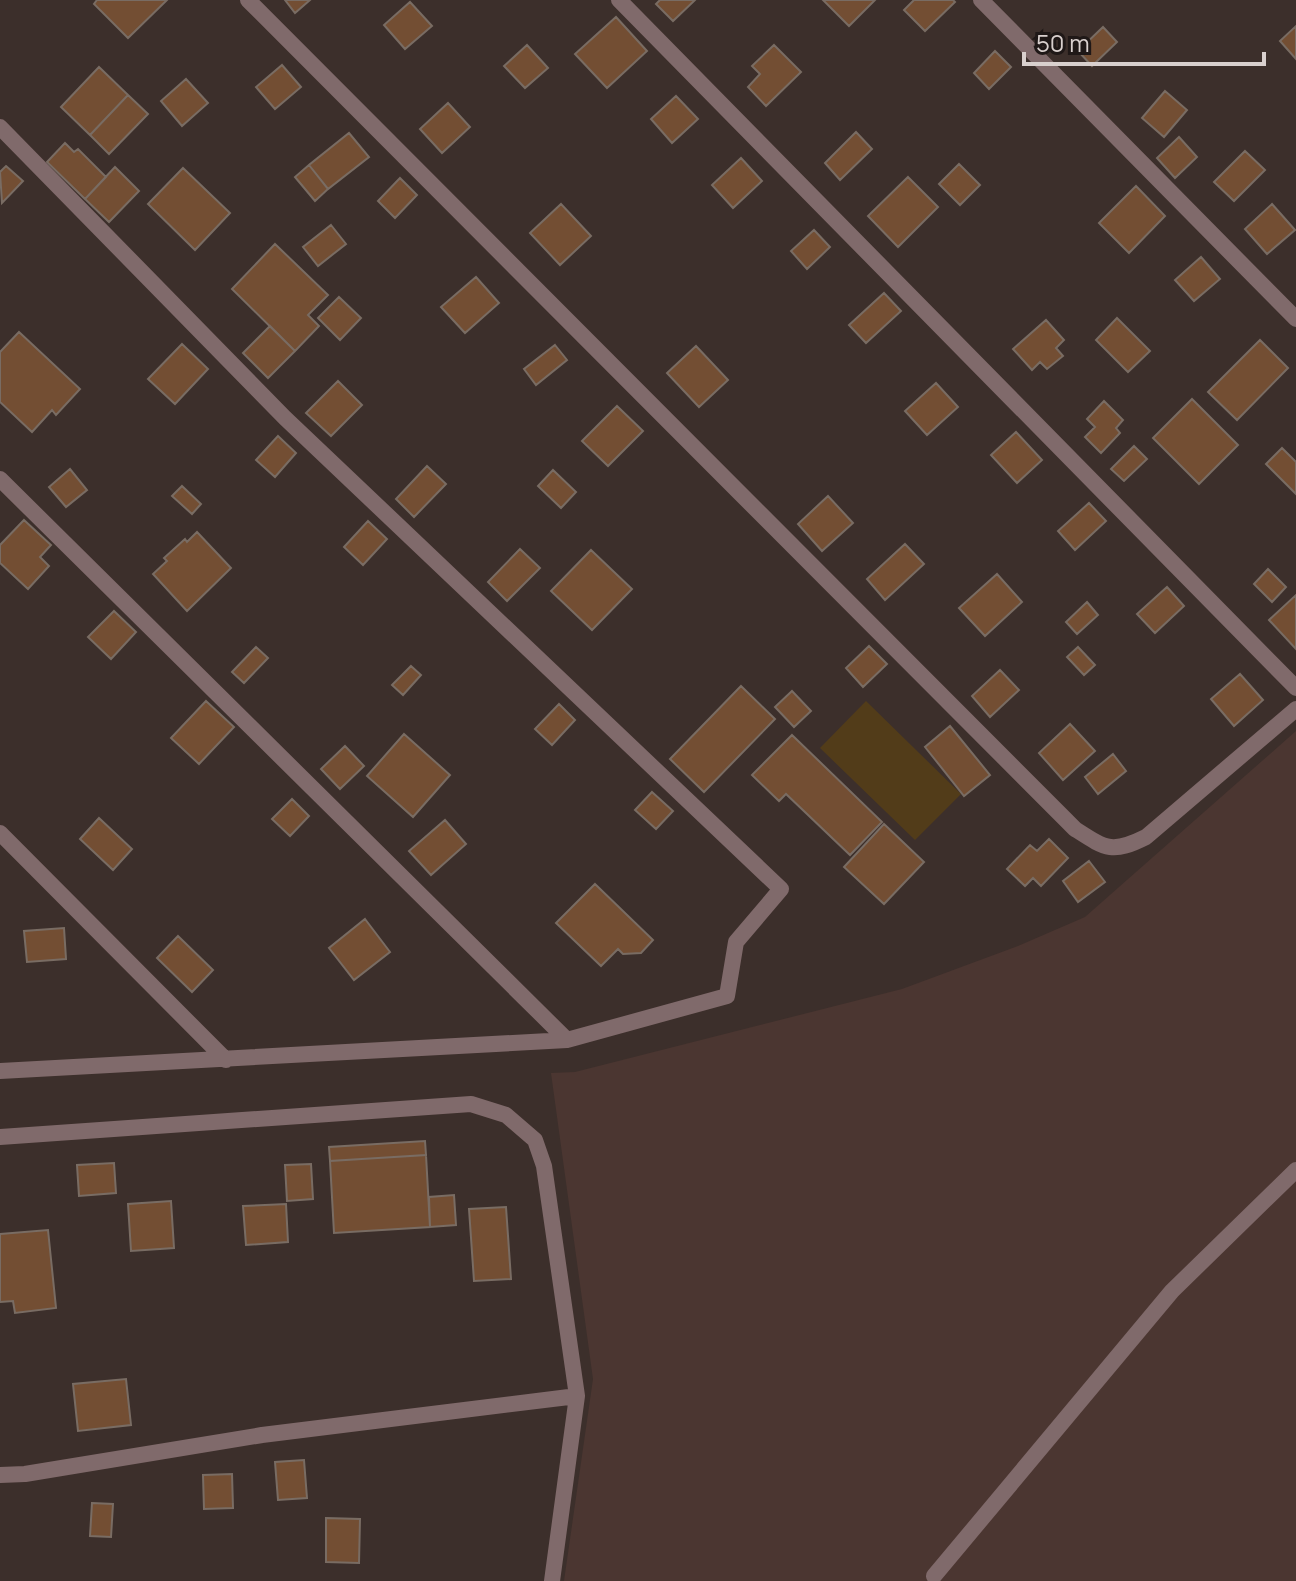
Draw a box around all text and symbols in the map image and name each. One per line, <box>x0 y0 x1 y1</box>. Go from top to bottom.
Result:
scale bar <box>1024 16 1264 66</box>
text: 50 m <box>1036 26 1090 59</box>

